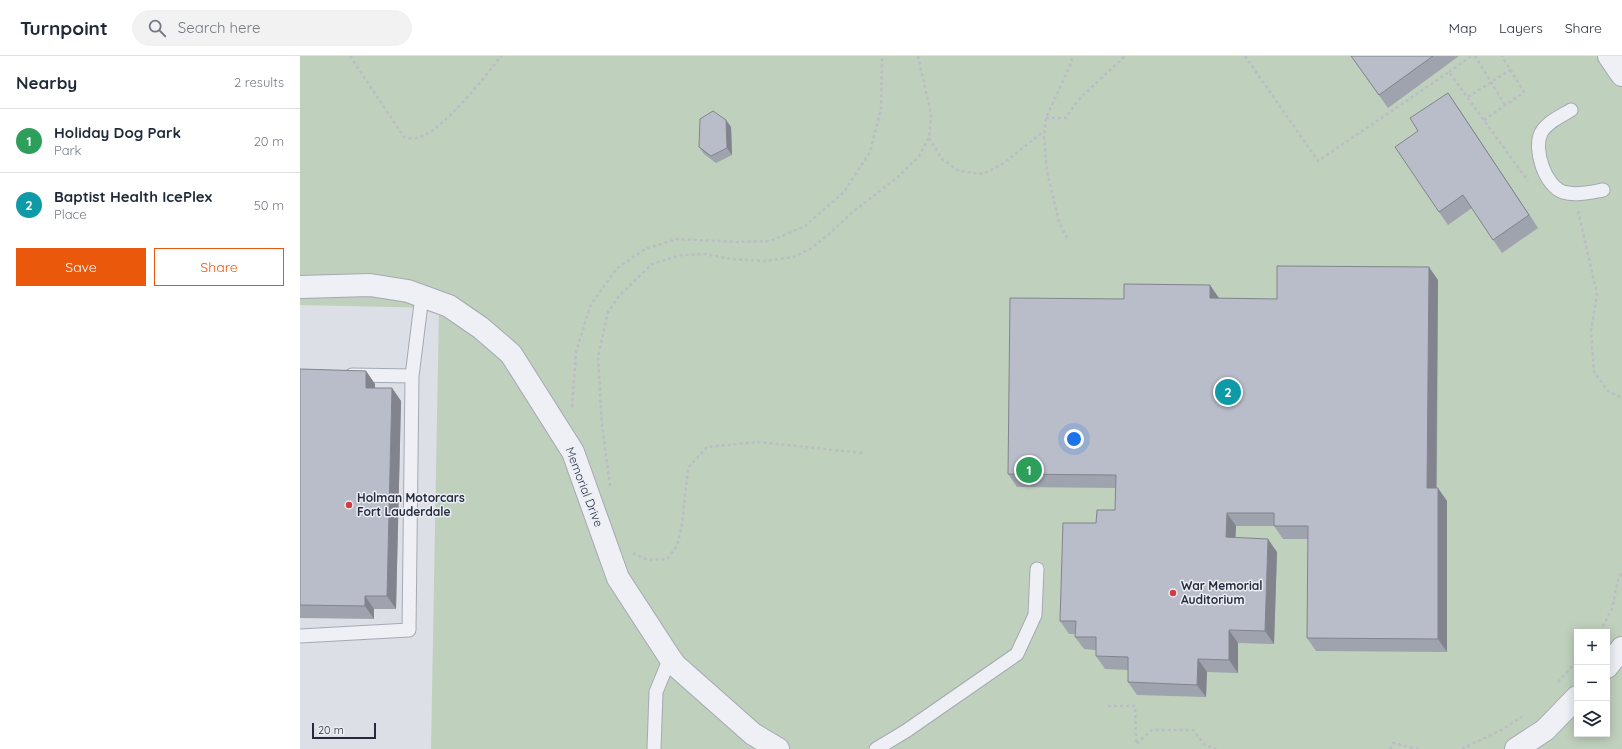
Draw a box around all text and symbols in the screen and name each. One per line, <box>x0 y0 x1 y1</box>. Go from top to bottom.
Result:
search box <box>132 10 412 46</box>
text: Turnpoint <box>20 16 108 40</box>
icon: search <box>146 17 168 39</box>
text: Search here <box>178 18 261 37</box>
text: Map <box>1448 19 1477 37</box>
text: Layers <box>1499 19 1543 37</box>
text: Share <box>1565 19 1602 37</box>
text: Nearby <box>16 72 77 93</box>
text: 2 results <box>234 74 284 90</box>
text: Holiday Dog Park <box>54 123 181 142</box>
text: 1 <box>26 133 32 149</box>
text: 20 m <box>254 133 284 149</box>
text: Park <box>54 142 82 158</box>
text: Baptist Health IcePlex <box>54 187 212 206</box>
text: 2 <box>25 197 33 213</box>
text: 50 m <box>254 197 284 213</box>
text: Place <box>54 206 87 222</box>
button: Save <box>16 248 146 286</box>
button: Share <box>154 248 284 286</box>
pin: 2 <box>1215 377 1241 407</box>
your location <box>1064 429 1084 449</box>
street label: Memorial Drive <box>562 445 607 529</box>
pin: 1 <box>1016 455 1042 485</box>
place label: Holman Motorcars Fort Lauderdale <box>357 490 465 519</box>
marker: Holman Motorcars Fort Lauderdale <box>344 500 354 510</box>
place label: War Memorial Auditorium <box>1181 578 1263 607</box>
marker: War Memorial Auditorium <box>1168 588 1178 598</box>
map controls <box>1574 629 1610 737</box>
button: + <box>1574 629 1610 665</box>
button: − <box>1574 665 1610 701</box>
button: layers <box>1574 701 1610 737</box>
scale bar <box>312 721 376 740</box>
text: 20 m <box>318 723 344 737</box>

